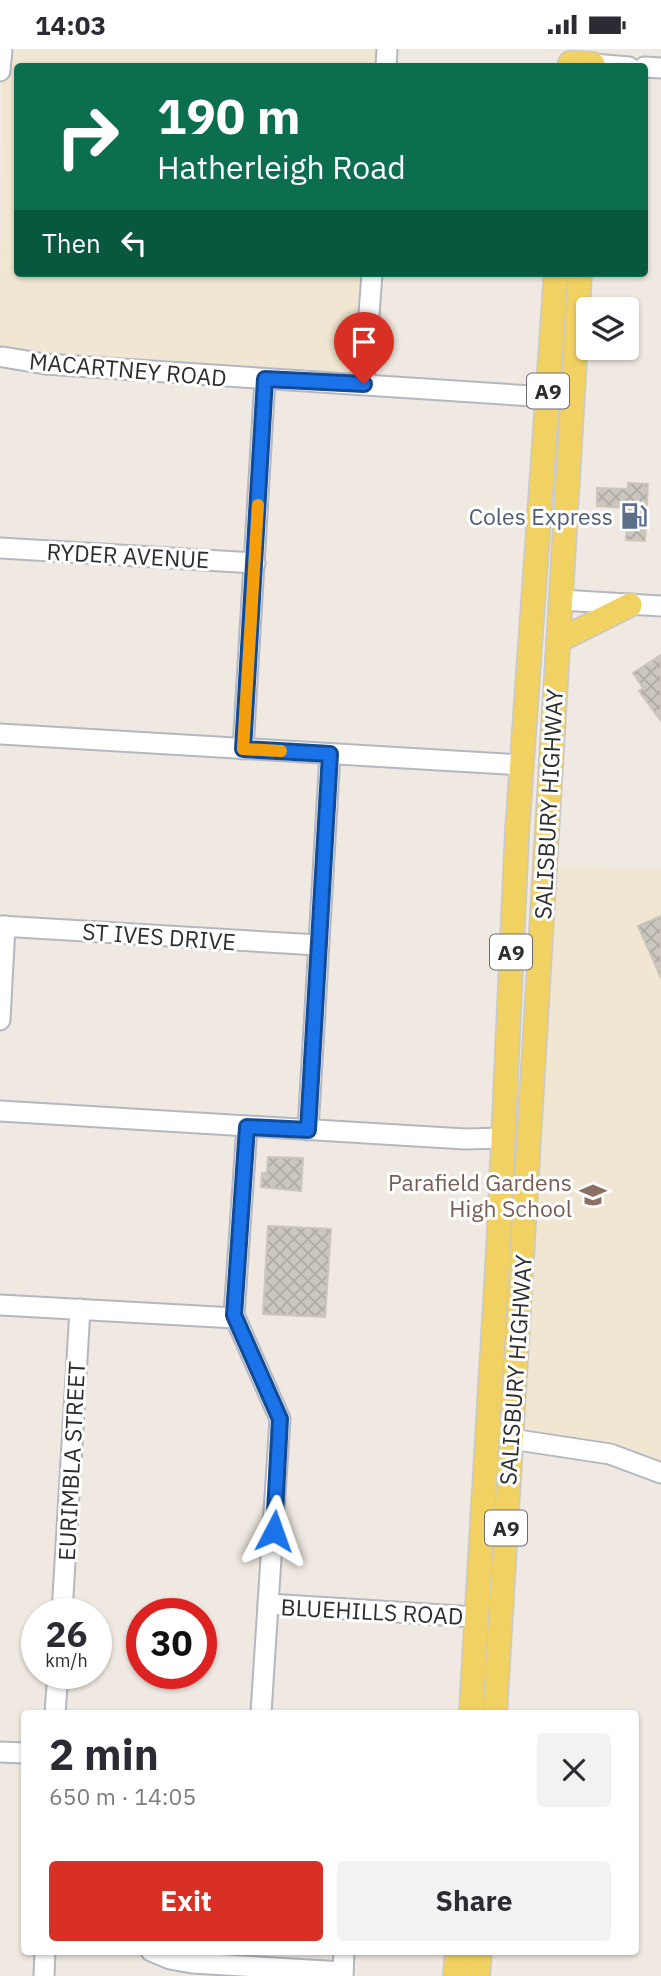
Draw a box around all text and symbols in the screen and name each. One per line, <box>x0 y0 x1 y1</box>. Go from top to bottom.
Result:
text: 14:03 <box>35 8 106 42</box>
text: 190 m <box>157 84 301 147</box>
icon: right <box>42 91 133 182</box>
text: Hatherleigh Road <box>157 146 406 188</box>
icon: left <box>115 224 153 262</box>
text: Then <box>42 226 101 260</box>
map controls <box>576 297 639 360</box>
button: layers <box>576 297 639 360</box>
pin <box>334 312 394 384</box>
icon: arrive <box>345 323 383 361</box>
street label: MACARTNEY ROAD <box>28 345 228 393</box>
road number: A9 <box>527 373 569 409</box>
place label: Coles Express <box>469 501 613 531</box>
fuel station icon: Coles Express <box>619 501 649 531</box>
street label: RYDER AVENUE <box>46 536 210 574</box>
street label: SALISBURY HIGHWAY <box>527 688 569 920</box>
street label: ST IVES DRIVE <box>81 916 237 956</box>
road number: A9 <box>490 935 532 969</box>
place label: Parafield Gardens High School <box>388 1167 572 1223</box>
school or university icon: Parafield Gardens High School <box>578 1180 608 1210</box>
street label: SALISBURY HIGHWAY <box>492 1253 538 1486</box>
street label: EURIMBLA STREET <box>51 1361 91 1561</box>
position arrow <box>237 1494 311 1568</box>
road number: A9 <box>485 1511 527 1545</box>
street label: BLUEHILLS ROAD <box>280 1591 464 1631</box>
speed limit sign: 30 <box>126 1598 217 1689</box>
text: 26 <box>45 1611 88 1657</box>
text: km/h <box>45 1649 88 1672</box>
text: 2 min <box>49 1727 159 1782</box>
button: close <box>537 1733 611 1807</box>
text: 650 m · 14:05 <box>49 1781 196 1811</box>
button: Exit <box>49 1861 323 1941</box>
button: Share <box>337 1861 611 1941</box>

